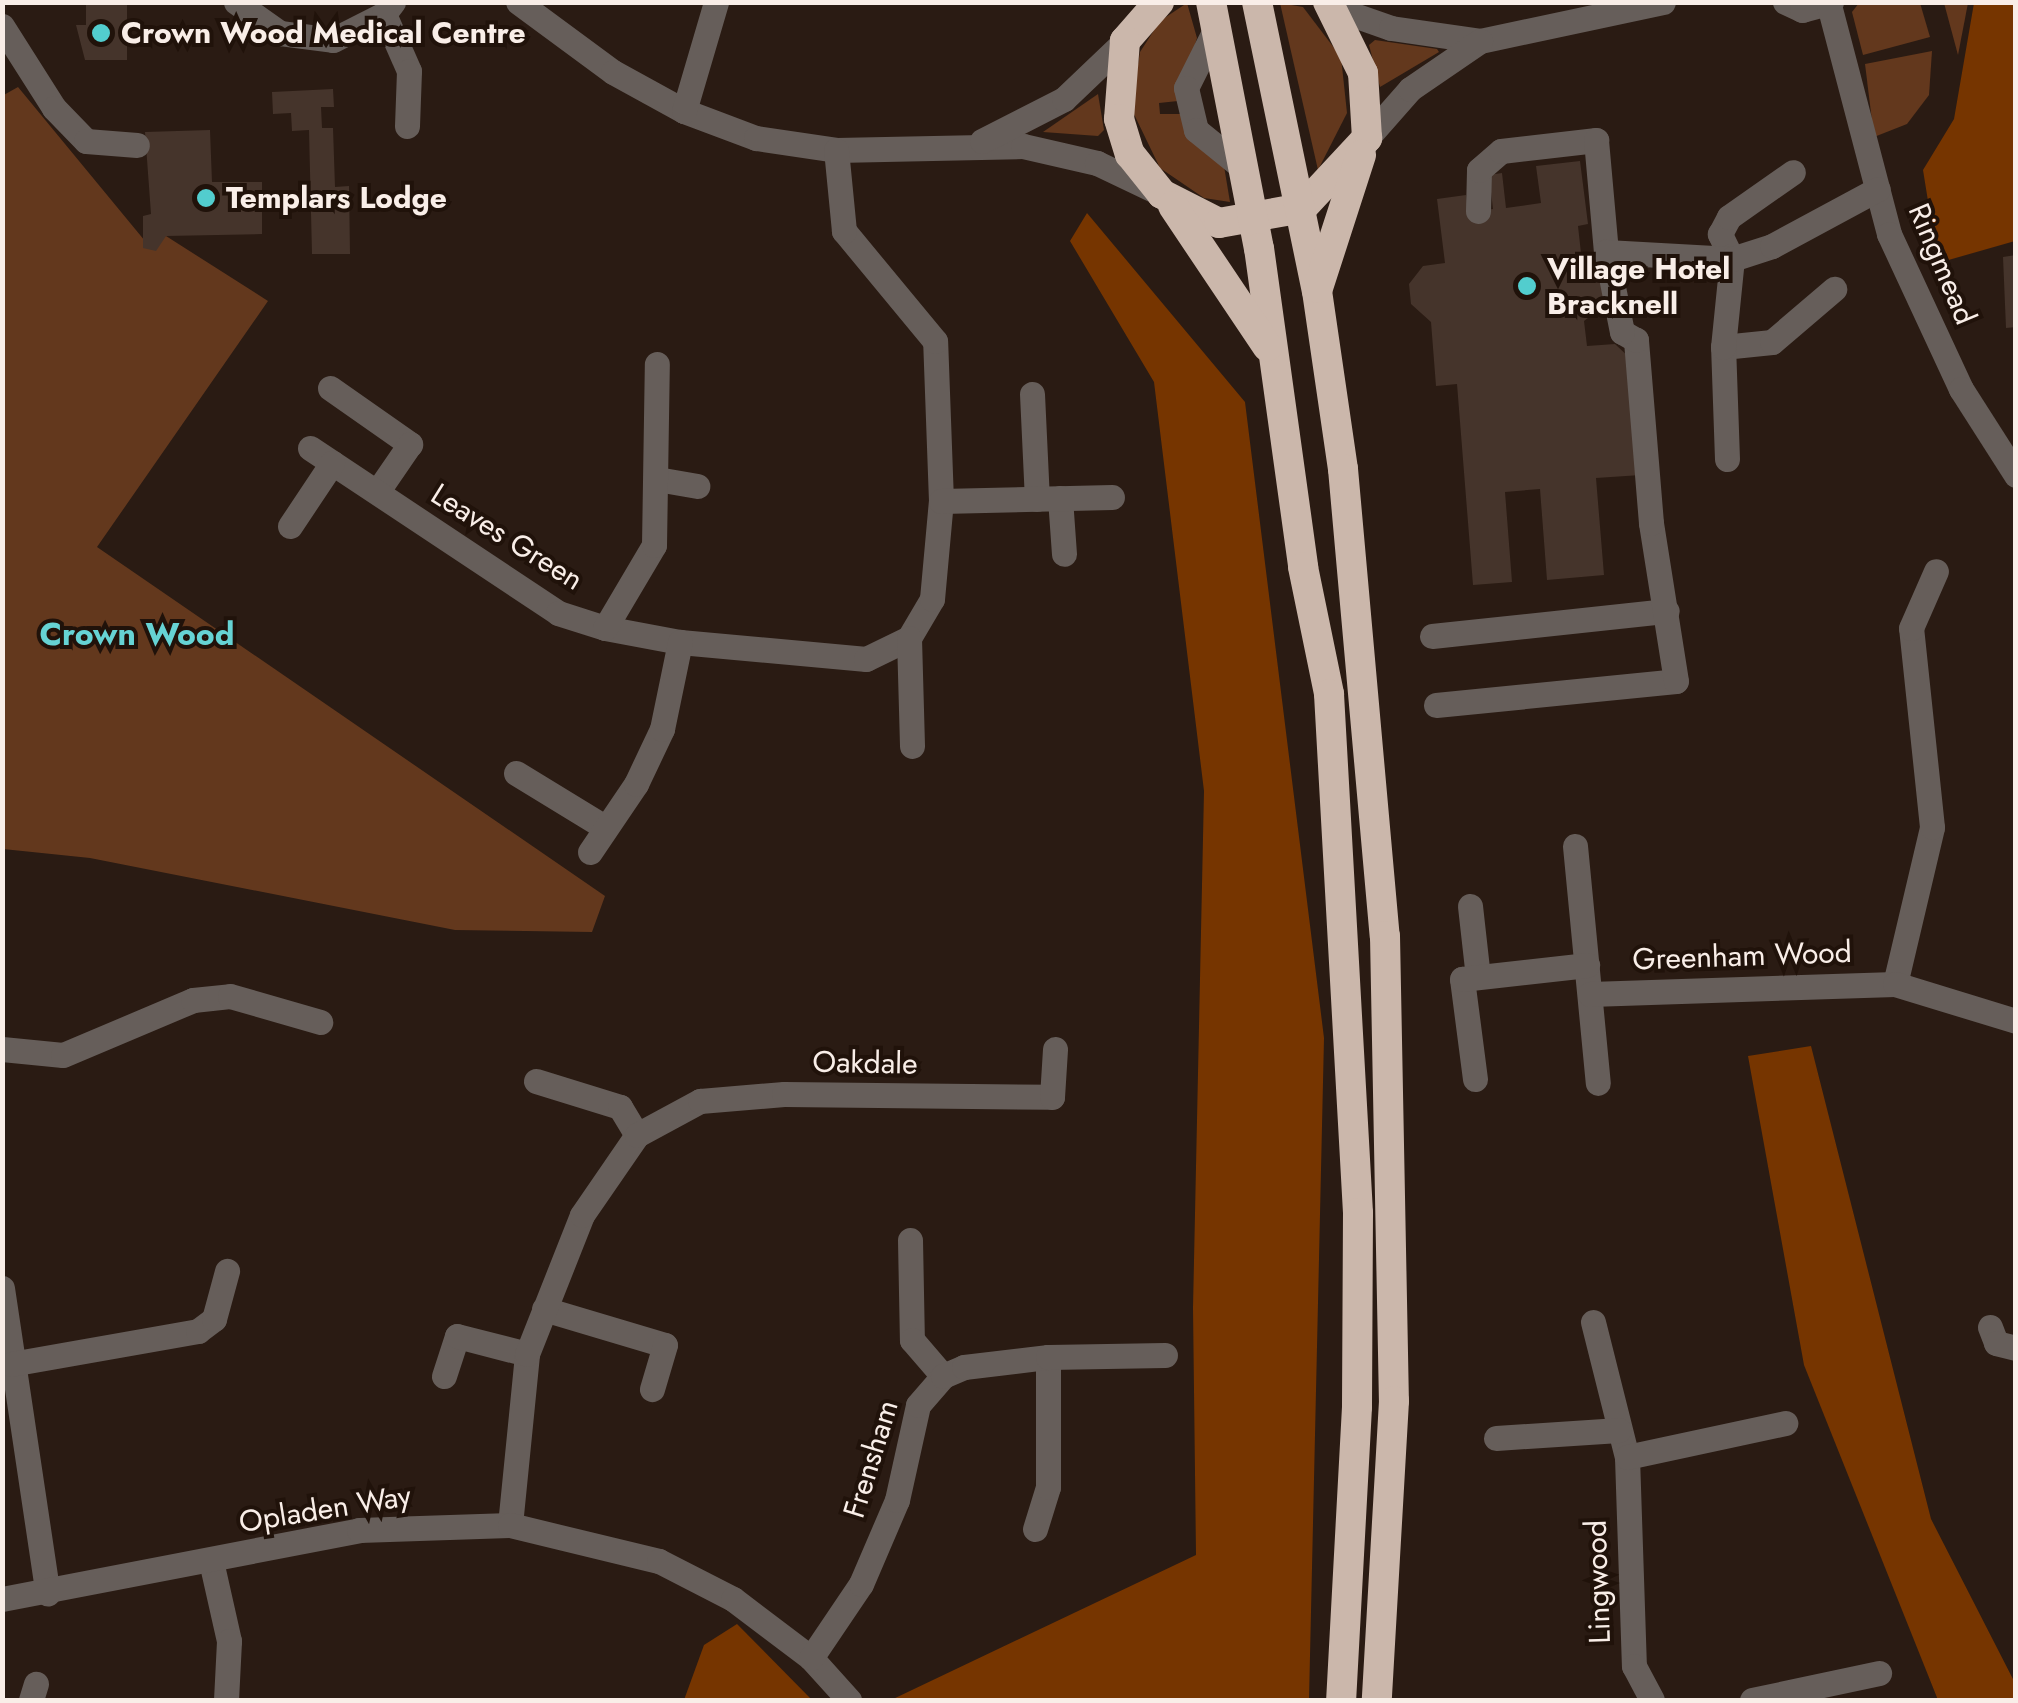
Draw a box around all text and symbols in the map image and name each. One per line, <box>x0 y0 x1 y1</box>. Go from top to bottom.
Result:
place label: Crown Wood Medical Centre <box>121 15 526 51</box>
marker: Crown Wood Medical Centre <box>90 22 112 44</box>
place label: Templars Lodge <box>226 180 447 216</box>
marker: Templars Lodge <box>195 187 217 209</box>
street label: Ringmead <box>1900 198 1984 330</box>
place label: Village Hotel Bracknell <box>1547 251 1730 322</box>
marker: Village Hotel Bracknell <box>1516 275 1538 297</box>
street label: Leaves Green <box>424 476 590 598</box>
district label: Crown Wood <box>40 615 234 653</box>
street label: Greenham Wood <box>1632 934 1852 978</box>
street label: Oakdale <box>812 1044 918 1082</box>
street label: Frensham <box>836 1396 906 1522</box>
street label: Opladen Way <box>236 1478 414 1540</box>
street label: Lingwood <box>1578 1519 1618 1645</box>

